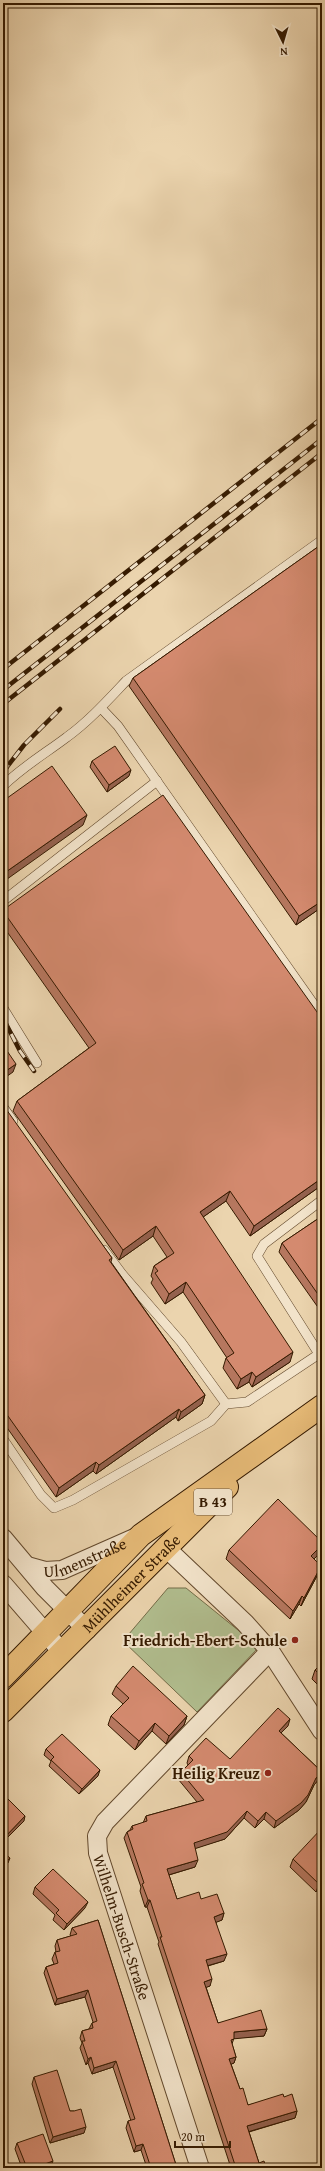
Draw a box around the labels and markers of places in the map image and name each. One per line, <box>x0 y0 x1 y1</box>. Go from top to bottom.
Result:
place label: Friedrich-Ebert-Schule <box>123 1628 287 1652</box>
marker: Friedrich-Ebert-Schule <box>290 1635 300 1645</box>
place label: Heilig Kreuz <box>172 1761 260 1785</box>
marker: Heilig Kreuz <box>263 1768 273 1778</box>

